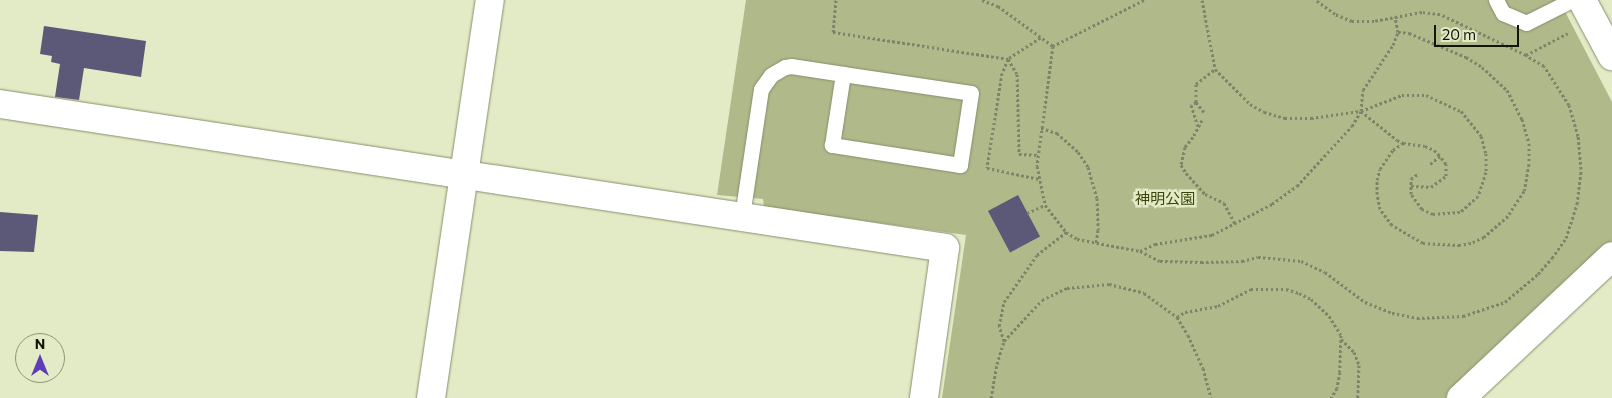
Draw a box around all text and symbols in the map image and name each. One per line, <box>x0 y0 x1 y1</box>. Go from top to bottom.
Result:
scale bar <box>1437 15 1522 47</box>
text: 20 m <box>1442 25 1476 43</box>
park label: 神明公園 <box>1135 190 1195 208</box>
north arrow <box>15 333 65 383</box>
text: N <box>35 335 45 352</box>

